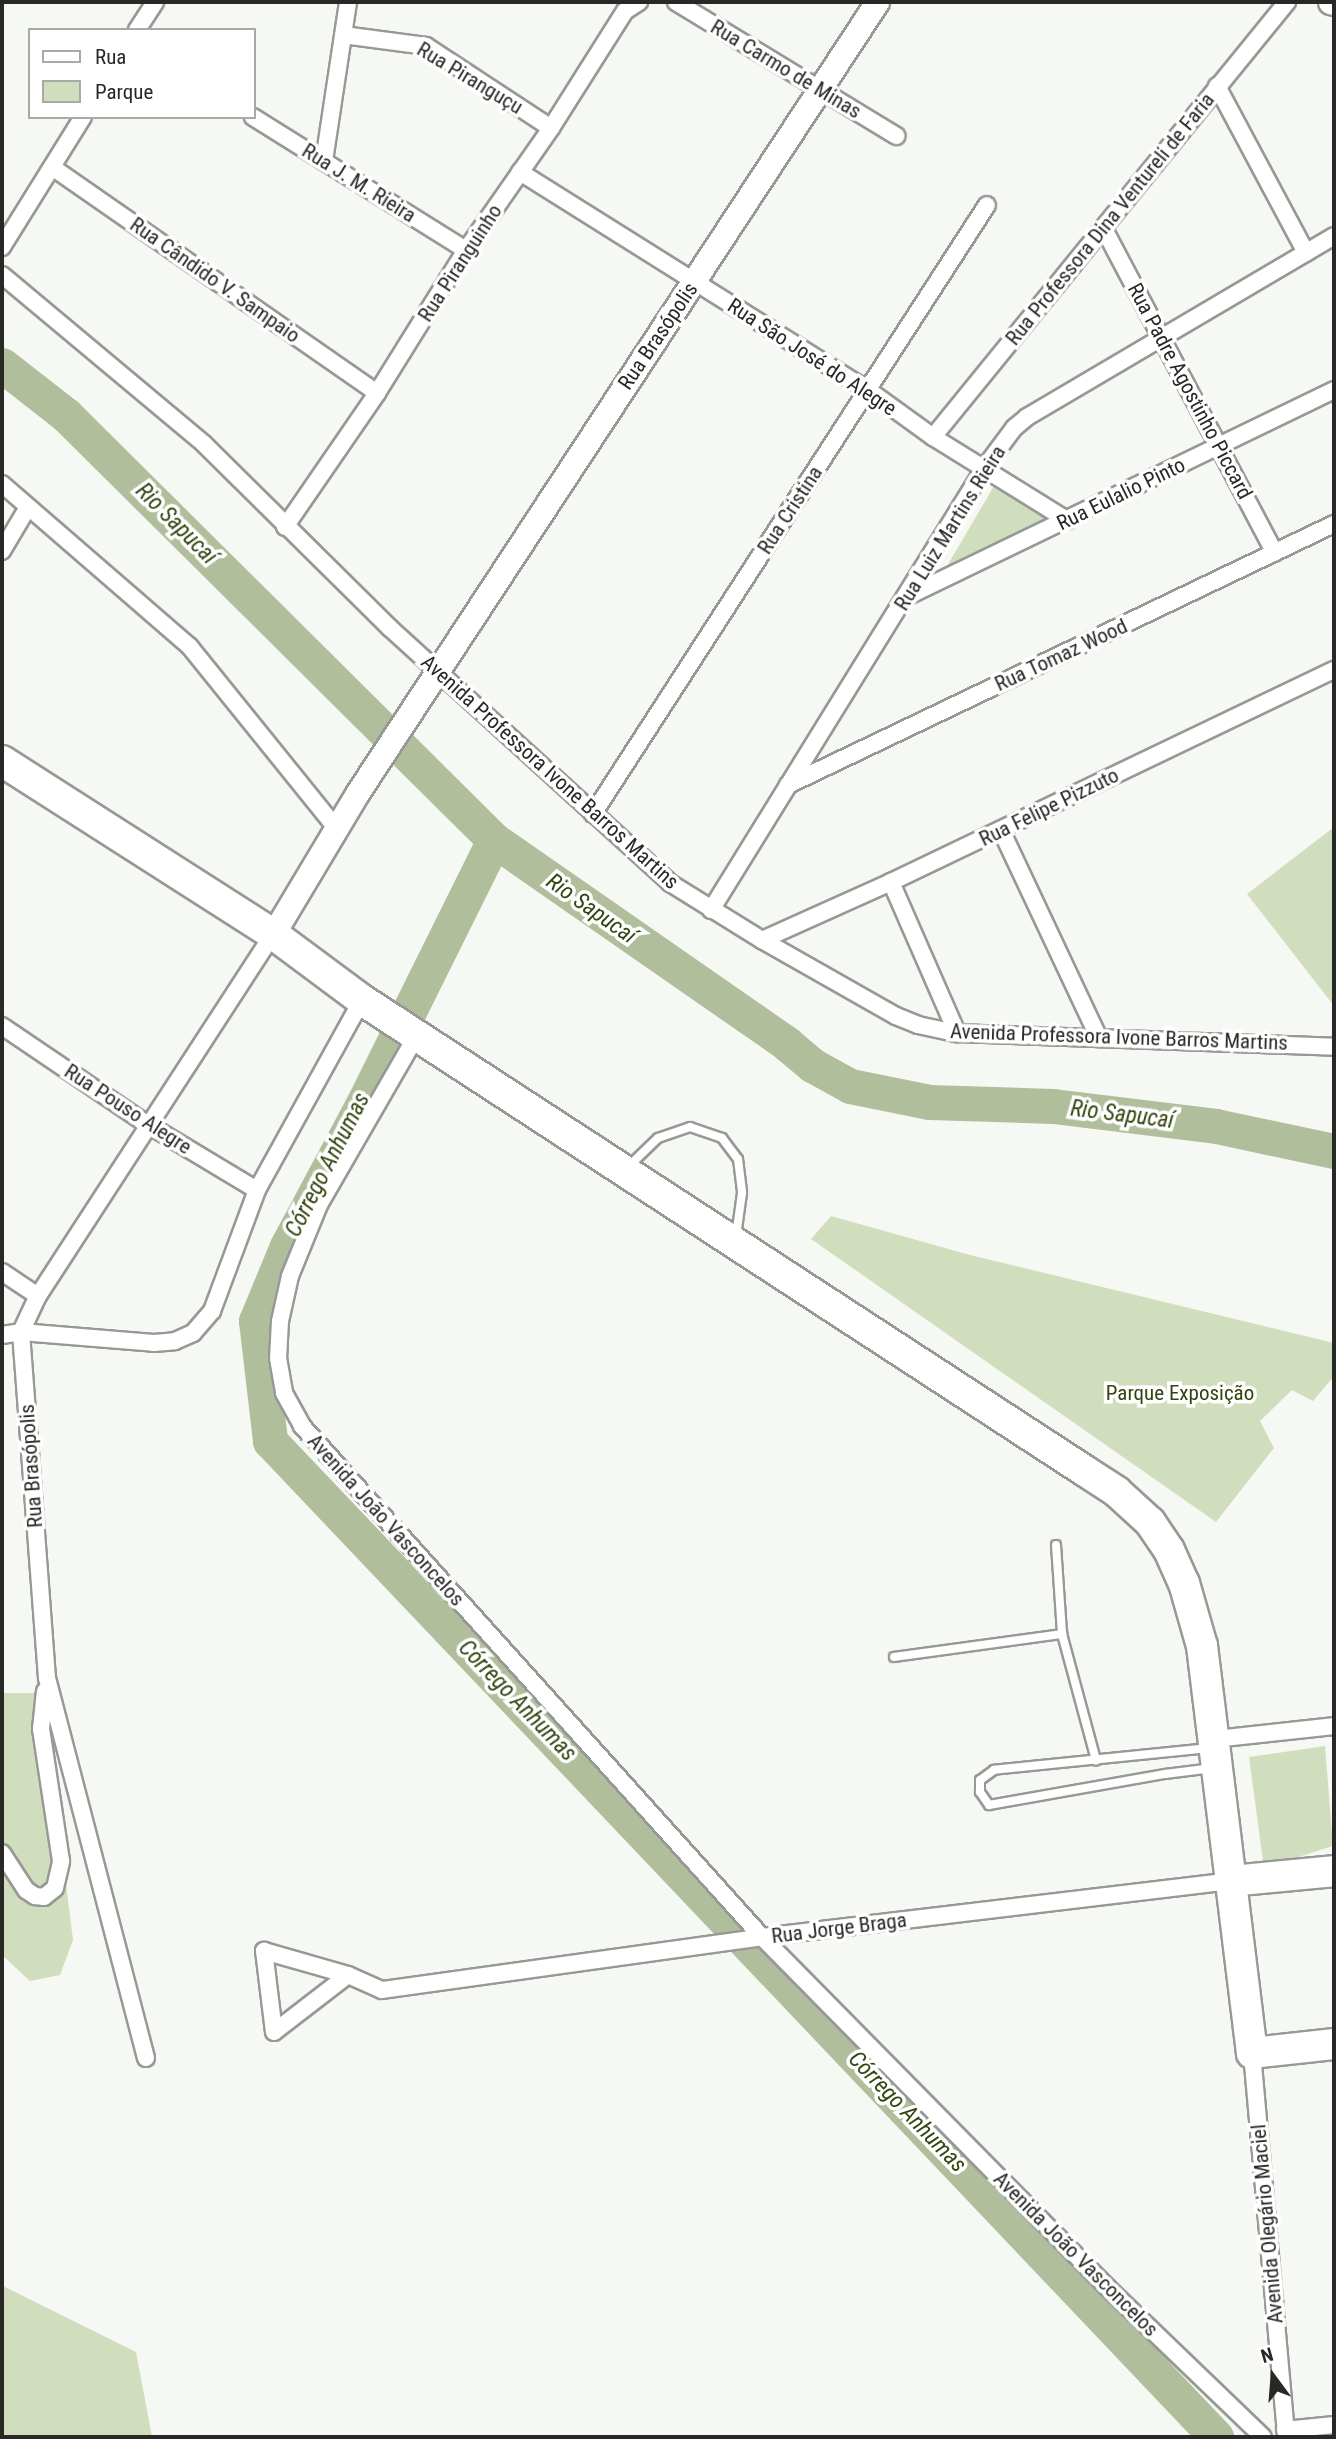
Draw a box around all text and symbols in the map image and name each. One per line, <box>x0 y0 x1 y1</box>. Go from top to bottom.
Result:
street label: Rua Carmo de Minas <box>706 14 866 124</box>
legend <box>28 28 256 119</box>
street label: Rua Piranguçu <box>412 37 528 119</box>
text: Rua <box>95 45 126 69</box>
text: Parque <box>95 80 153 104</box>
street label: Rua Professora Dina Ventureli de Faria <box>1000 88 1220 350</box>
street label: Rua J. M. Rieira <box>297 138 421 228</box>
street label: Rua Piranguinho <box>413 200 507 326</box>
street label: Rua Cândido V. Sampaio <box>125 212 305 348</box>
street label: Rua Brasópolis <box>613 278 703 394</box>
street label: Rua Padre Agostinho Piccard <box>1122 279 1258 503</box>
street label: Rua São José do Alegre <box>723 293 901 421</box>
street label: Rua Luiz Martins Rieira <box>889 441 1011 615</box>
street label: Rua Eulalio Pinto <box>1053 452 1189 536</box>
street label: Rua Cristina <box>752 461 828 559</box>
water label: Rio Sapucaí <box>130 478 222 570</box>
street label: Rua Tomaz Wood <box>991 613 1131 697</box>
street label: Avenida Professora Ivone Barros Martins <box>416 650 684 894</box>
street label: Rua Felipe Pizzuto <box>975 762 1123 852</box>
water label: Rio Sapucaí <box>541 868 641 950</box>
street label: Avenida Professora Ivone Barros Martins <box>950 1019 1288 1055</box>
street label: Rua Pouso Alegre <box>60 1059 196 1159</box>
water label: Córrego Anhumas <box>280 1088 376 1242</box>
water label: Rio Sapucaí <box>1069 1095 1175 1135</box>
park label: Parque Exposição <box>1106 1380 1254 1406</box>
street label: Rua Brasópolis <box>14 1403 48 1529</box>
street label: Avenida João Vasconcelos <box>302 1429 470 1611</box>
water label: Córrego Anhumas <box>452 1635 582 1767</box>
street label: Rua Jorge Braga <box>770 1907 908 1949</box>
water label: Córrego Anhumas <box>842 2046 972 2178</box>
street label: Avenida Olegário Maciel <box>1246 2123 1288 2325</box>
street label: Avenida João Vasconcelos <box>988 2166 1164 2342</box>
north arrow <box>1238 2341 1308 2411</box>
text: N <box>1258 2343 1276 2368</box>

